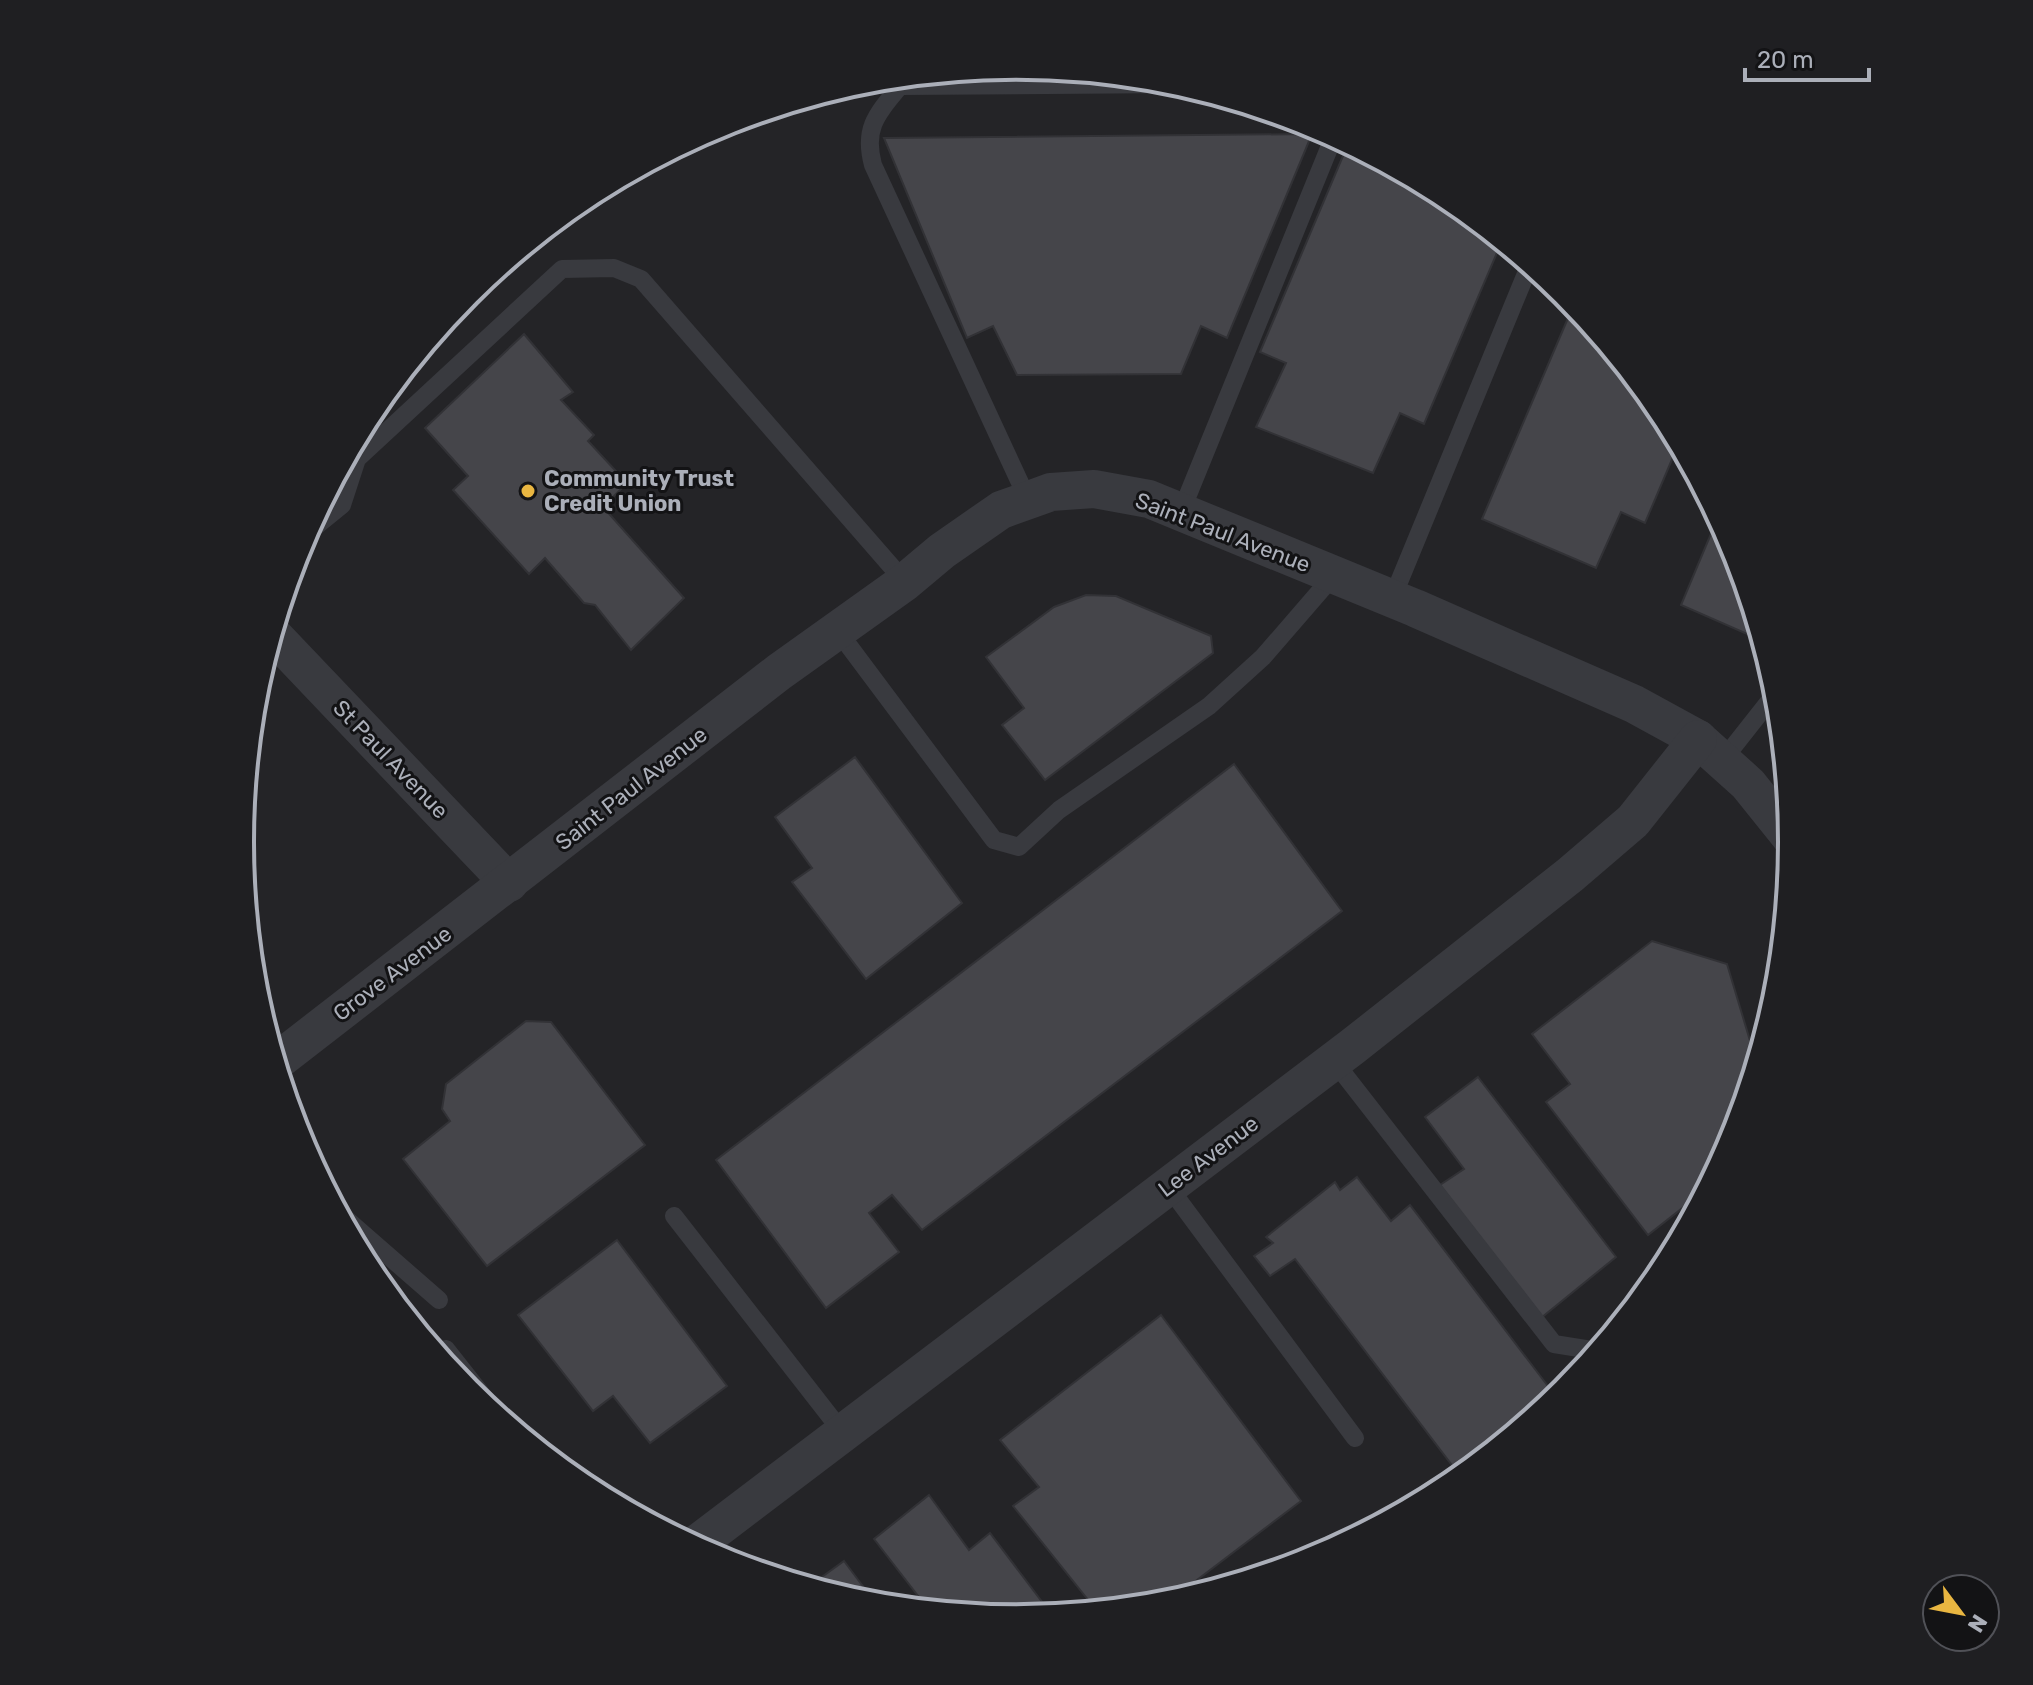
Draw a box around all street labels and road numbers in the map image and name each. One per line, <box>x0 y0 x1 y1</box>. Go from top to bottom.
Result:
street label: Saint Paul Avenue <box>1132 487 1314 578</box>
street label: St Paul Avenue <box>327 695 454 824</box>
street label: Saint Paul Avenue <box>550 721 712 856</box>
street label: Grove Avenue <box>328 920 457 1027</box>
street label: Lee Avenue <box>1153 1110 1264 1203</box>

